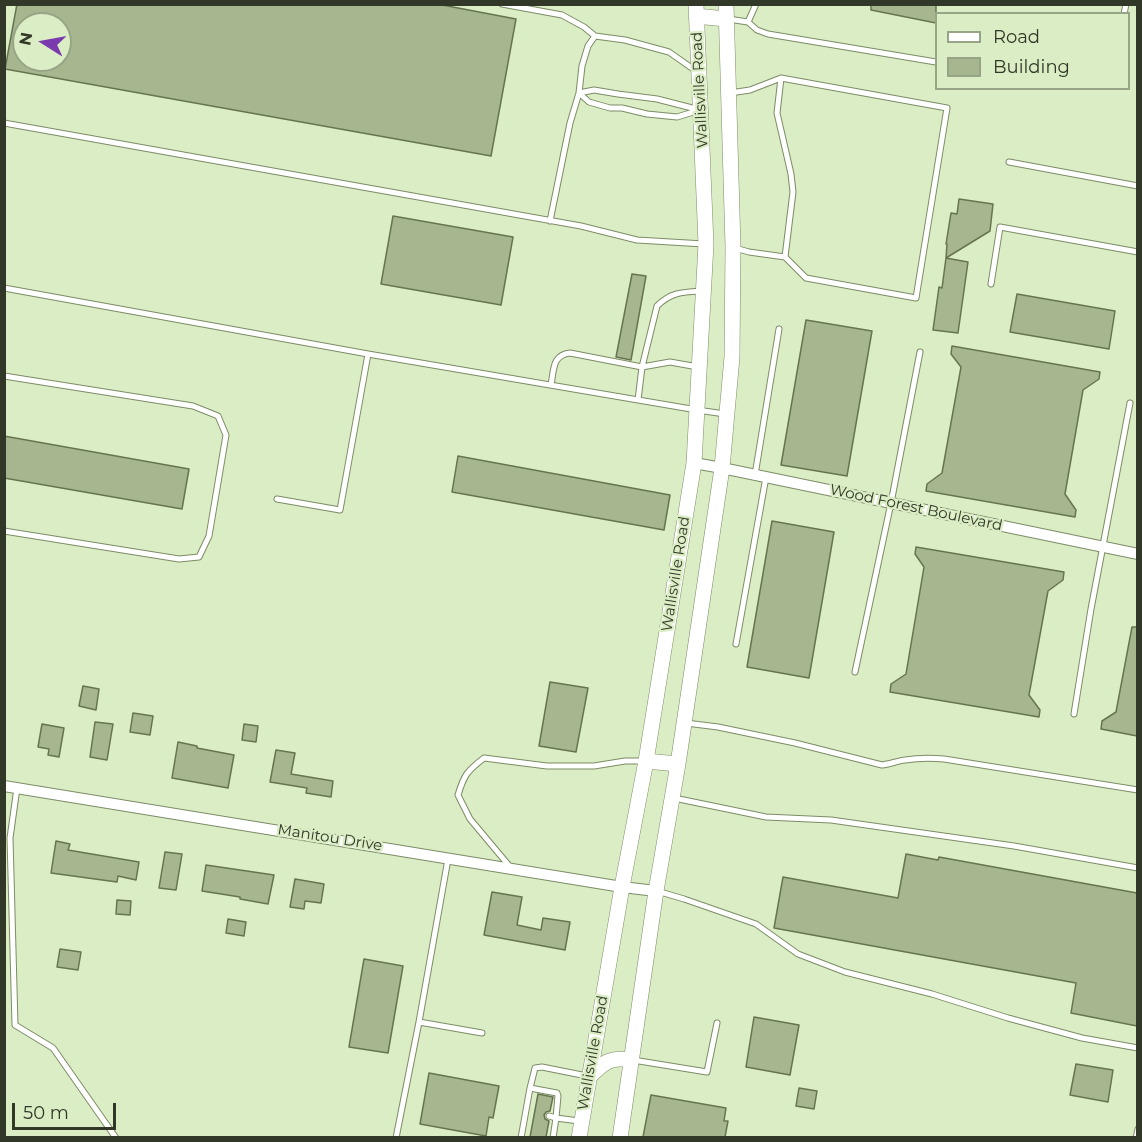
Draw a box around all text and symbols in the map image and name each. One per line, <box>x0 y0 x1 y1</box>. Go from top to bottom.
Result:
north arrow <box>12 12 72 72</box>
legend <box>935 12 1130 90</box>
text: Road <box>993 26 1040 48</box>
text: N <box>15 31 36 47</box>
street label: Wallisville Road <box>688 31 712 149</box>
text: Building <box>993 56 1070 78</box>
street label: Wood Forest Boulevard <box>828 481 1004 535</box>
street label: Wallisville Road <box>658 515 694 633</box>
street label: Manitou Drive <box>276 821 384 855</box>
street label: Wallisville Road <box>574 994 612 1112</box>
scale bar <box>15 1091 118 1129</box>
text: 50 m <box>23 1102 69 1124</box>

